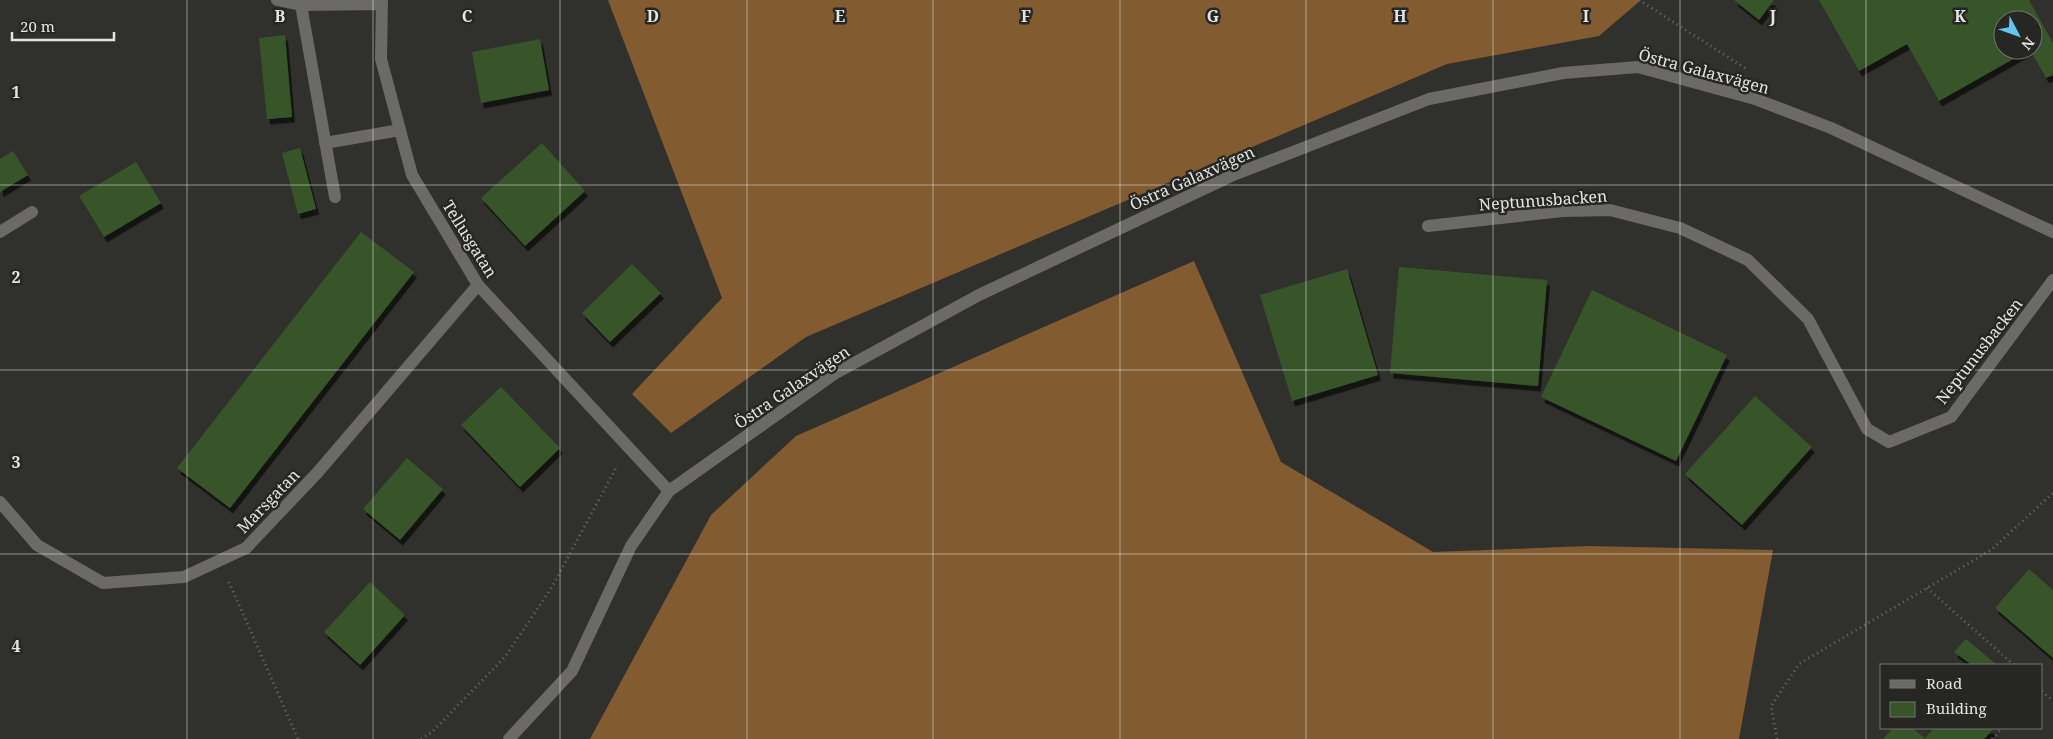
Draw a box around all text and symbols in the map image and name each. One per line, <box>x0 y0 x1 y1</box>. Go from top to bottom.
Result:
text: B <box>275 5 286 27</box>
text: C <box>462 5 473 27</box>
text: D <box>647 5 659 27</box>
text: E <box>835 5 845 27</box>
text: F <box>1021 5 1031 27</box>
text: G <box>1207 5 1219 27</box>
text: H <box>1393 5 1407 27</box>
text: I <box>1583 5 1589 27</box>
text: J <box>1769 5 1777 27</box>
text: K <box>1954 5 1966 27</box>
scale bar <box>12 10 115 42</box>
north arrow <box>1993 10 2043 60</box>
text: 20 m <box>20 16 55 36</box>
text: N <box>2017 33 2039 54</box>
street label: Östra Galaxvägen <box>1636 43 1772 99</box>
text: 1 <box>11 81 21 103</box>
street label: Östra Galaxvägen <box>1126 141 1258 215</box>
street label: Neptunusbacken <box>1478 185 1608 215</box>
street label: Tellusgatan <box>437 196 503 282</box>
text: 2 <box>11 266 21 288</box>
street label: Neptunusbacken <box>1931 294 2027 408</box>
street label: Östra Galaxvägen <box>730 340 854 434</box>
text: 3 <box>11 451 21 473</box>
street label: Marsgatan <box>232 464 304 538</box>
text: 4 <box>11 635 21 657</box>
legend <box>1880 664 2043 729</box>
text: Road <box>1926 673 1962 693</box>
text: Building <box>1926 698 1987 718</box>

